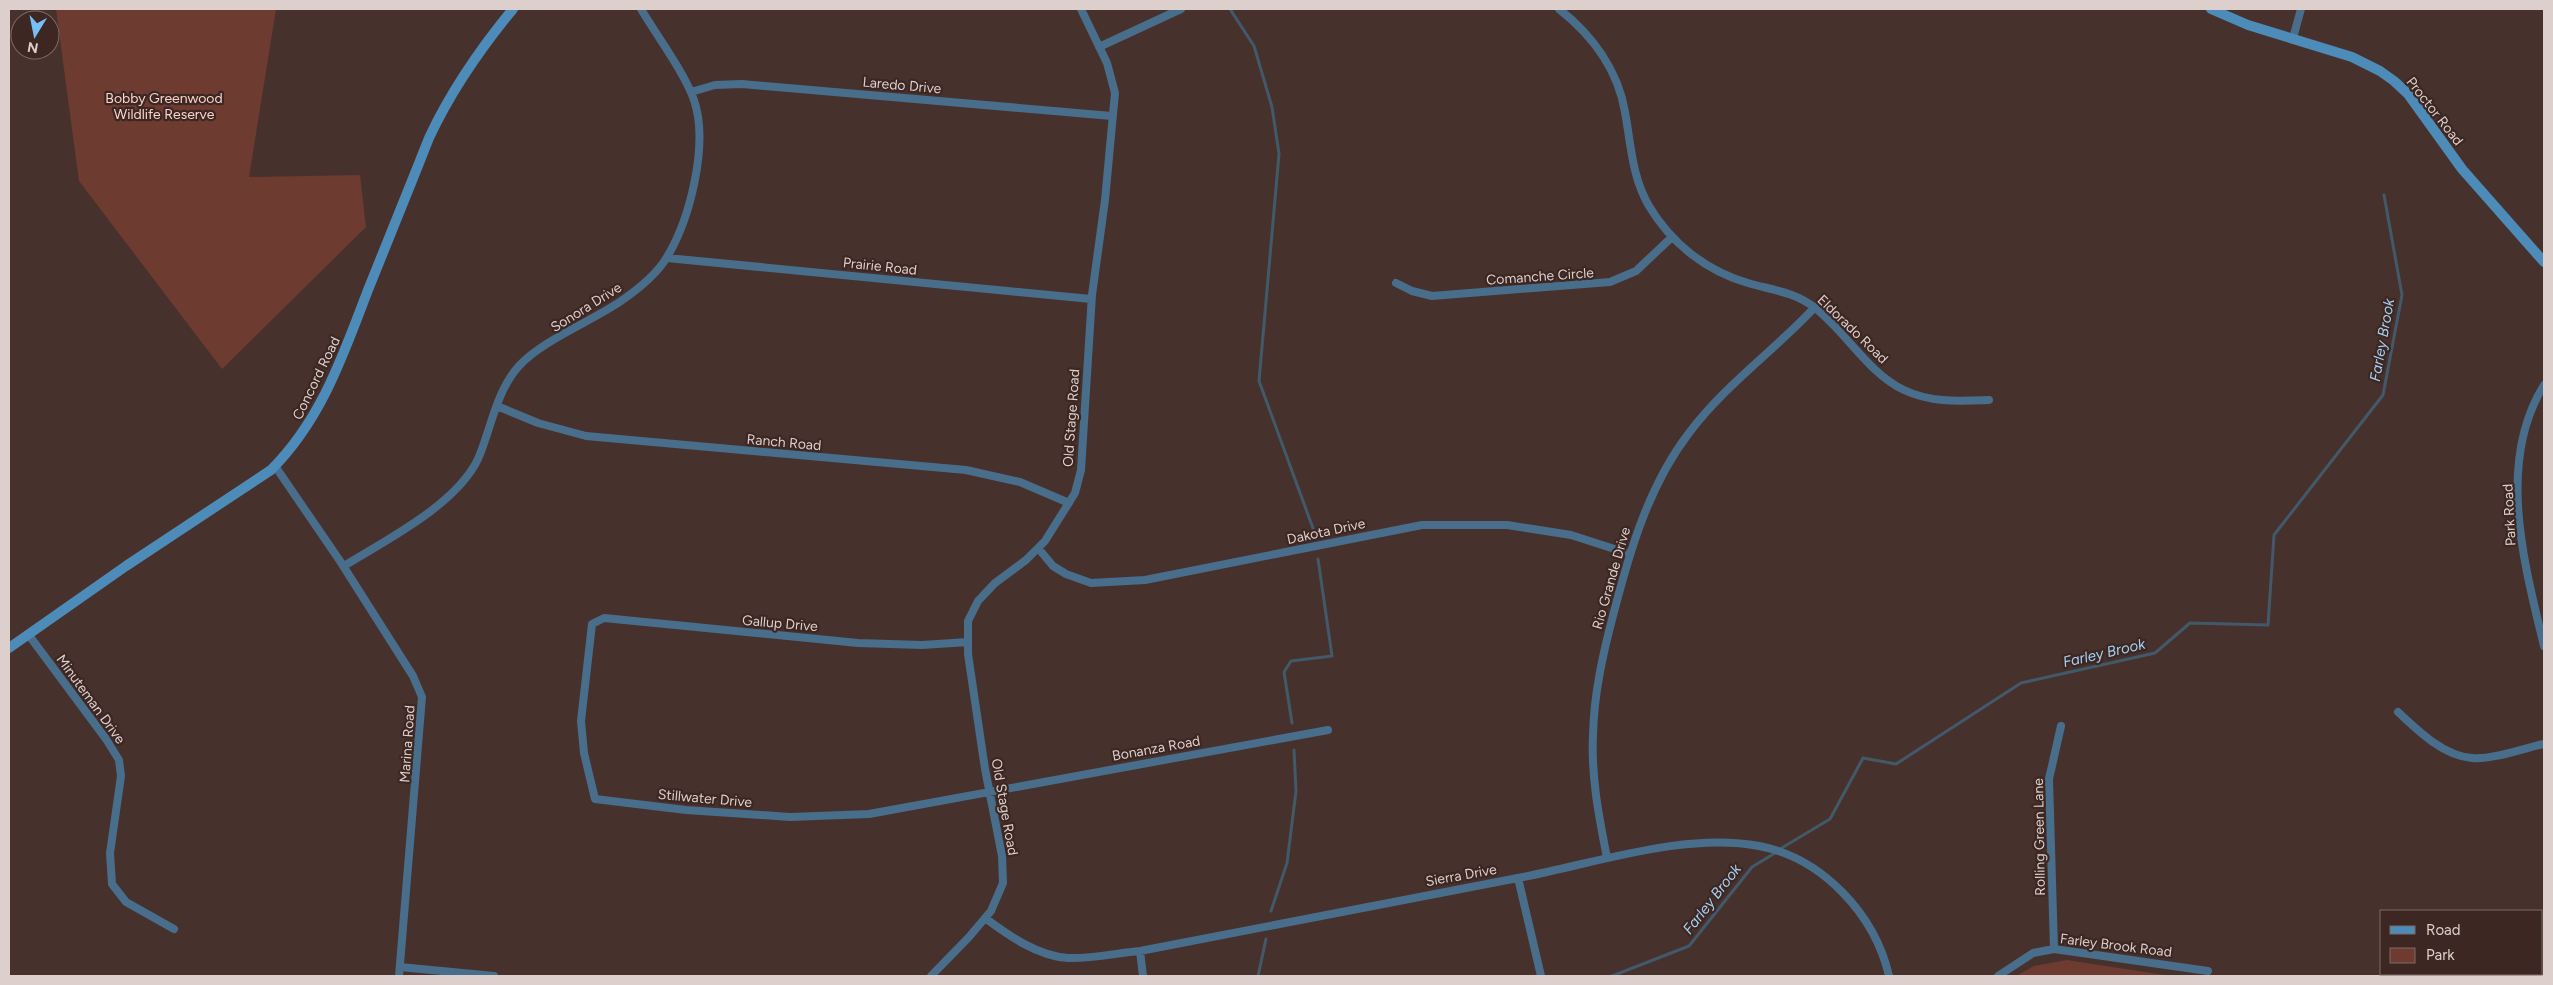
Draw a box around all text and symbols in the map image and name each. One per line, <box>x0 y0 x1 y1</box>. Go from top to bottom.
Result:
north arrow <box>10 10 60 60</box>
text: N <box>26 38 40 57</box>
street label: Laredo Drive <box>862 74 942 97</box>
street label: Proctor Road <box>2403 74 2467 149</box>
park label: Bobby Greenwood Wildlife Reserve <box>105 90 223 123</box>
street label: Prairie Road <box>842 254 918 279</box>
street label: Comanche Circle <box>1486 264 1595 289</box>
street label: Sonora Drive <box>548 279 625 336</box>
street label: Eldorado Road <box>1814 291 1891 367</box>
water label: Farley Brook <box>2366 296 2398 383</box>
street label: Concord Road <box>289 334 344 423</box>
street label: Old Stage Road <box>1060 368 1083 468</box>
street label: Ranch Road <box>746 431 822 454</box>
street label: Park Road <box>2499 483 2520 547</box>
street label: Dakota Drive <box>1285 515 1367 548</box>
street label: Rio Grande Drive <box>1589 525 1634 631</box>
street label: Gallup Drive <box>741 612 819 635</box>
water label: Farley Brook <box>2061 635 2148 671</box>
street label: Minuteman Drive <box>52 651 129 748</box>
street label: Marina Road <box>396 705 419 783</box>
street label: Bonanza Road <box>1111 732 1201 765</box>
street label: Old Stage Road <box>988 757 1021 857</box>
street label: Rolling Green Lane <box>2030 778 2049 896</box>
street label: Stillwater Drive <box>657 786 753 811</box>
water label: Farley Brook <box>1679 860 1745 938</box>
street label: Sierra Drive <box>1424 861 1498 890</box>
legend <box>2380 910 2543 975</box>
text: Road <box>2426 921 2461 939</box>
street label: Farley Brook Road <box>2059 930 2173 961</box>
text: Park <box>2426 946 2455 964</box>

